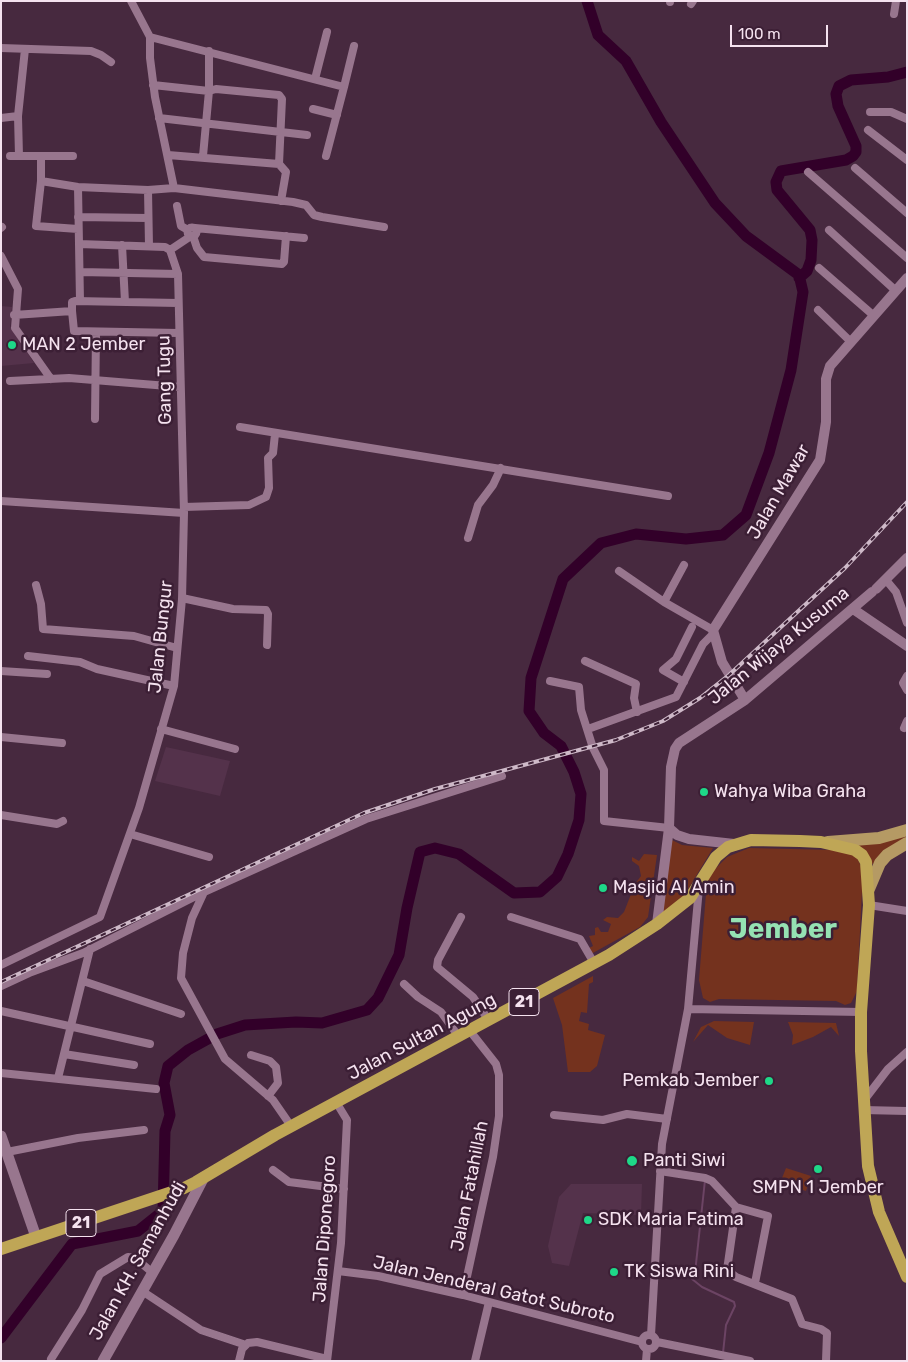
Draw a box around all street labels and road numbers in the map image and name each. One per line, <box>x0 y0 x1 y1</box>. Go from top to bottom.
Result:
street label: Gang Tugu <box>153 335 177 425</box>
street label: Jalan Mawar <box>743 441 815 543</box>
street label: Jalan Bungur <box>144 580 178 694</box>
street label: Jalan Wijaya Kusuma <box>704 583 854 709</box>
street label: Jalan Sultan Agung <box>344 989 500 1085</box>
road number: 21 <box>509 989 539 1016</box>
street label: Jalan Fatahillah <box>447 1119 493 1253</box>
street label: Jalan Diponegoro <box>309 1155 341 1303</box>
street label: Jalan KH. Samanhudi <box>85 1178 191 1344</box>
road number: 21 <box>66 1210 96 1236</box>
street label: Jalan Jenderal Gatot Subroto <box>371 1252 617 1328</box>

